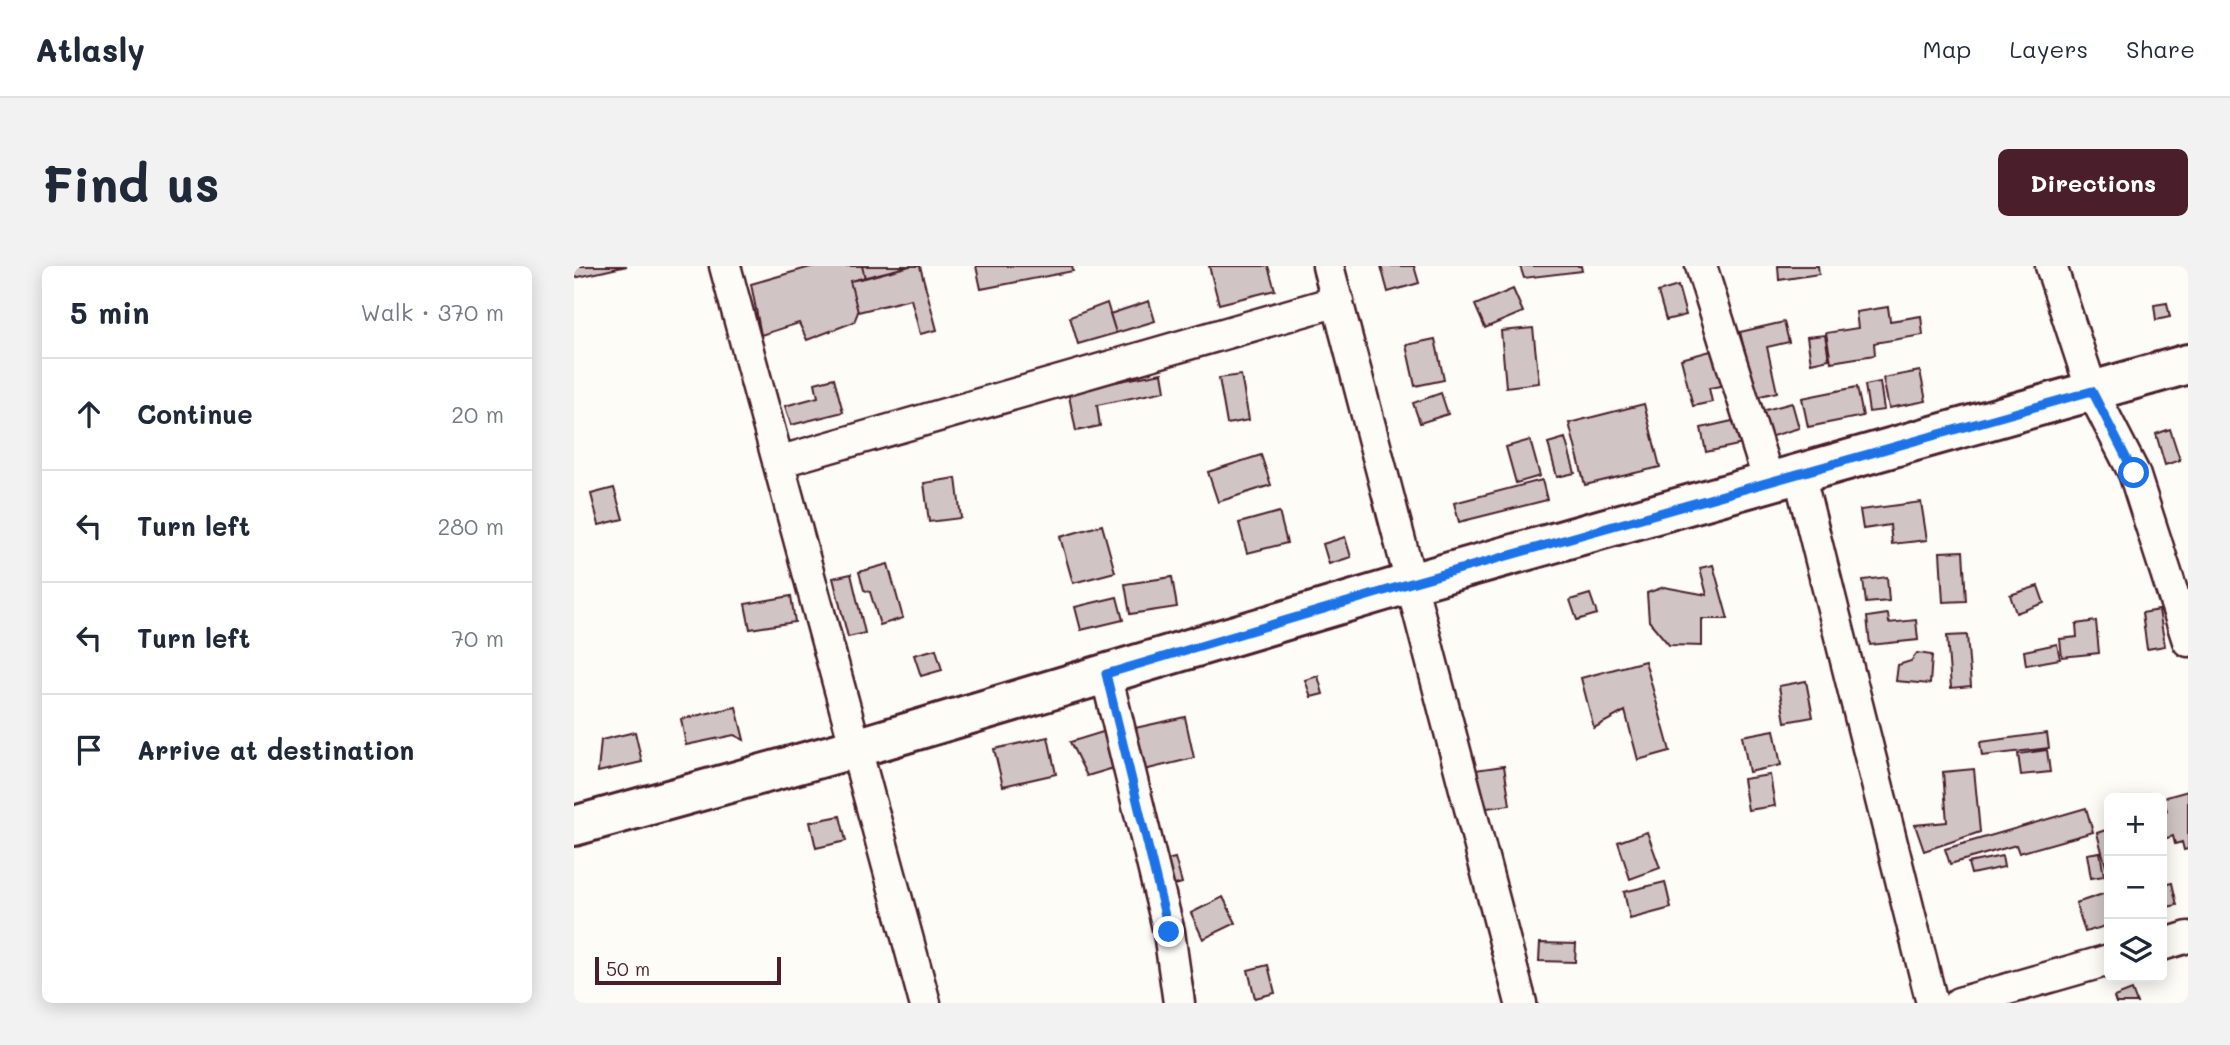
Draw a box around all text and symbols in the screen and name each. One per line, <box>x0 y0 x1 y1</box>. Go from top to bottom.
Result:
text: Atlasly <box>35 27 145 70</box>
text: Map <box>1923 33 1971 64</box>
text: Layers <box>2009 33 2088 64</box>
text: Share <box>2126 33 2195 64</box>
button: Directions <box>1998 149 2188 216</box>
text: Find us <box>42 151 220 214</box>
text: 5 min <box>70 292 150 332</box>
text: Walk · 370 m <box>361 297 504 327</box>
icon: ahead <box>70 395 108 433</box>
text: Continue <box>137 397 253 431</box>
text: 20 m <box>451 399 504 429</box>
route start <box>2118 457 2149 488</box>
icon: left <box>70 507 108 545</box>
text: Turn left <box>137 509 250 543</box>
text: 280 m <box>437 511 504 541</box>
icon: left <box>70 619 108 657</box>
text: Turn left <box>137 621 250 655</box>
text: 70 m <box>451 623 504 653</box>
icon: arrive <box>70 731 108 769</box>
text: Arrive at destination <box>137 733 414 767</box>
map controls <box>2104 793 2167 982</box>
button: + <box>2104 793 2167 856</box>
button: − <box>2104 856 2167 919</box>
route end <box>1153 916 1184 947</box>
button: layers <box>2104 919 2167 982</box>
scale bar <box>595 954 780 986</box>
text: 50 m <box>606 956 650 981</box>

